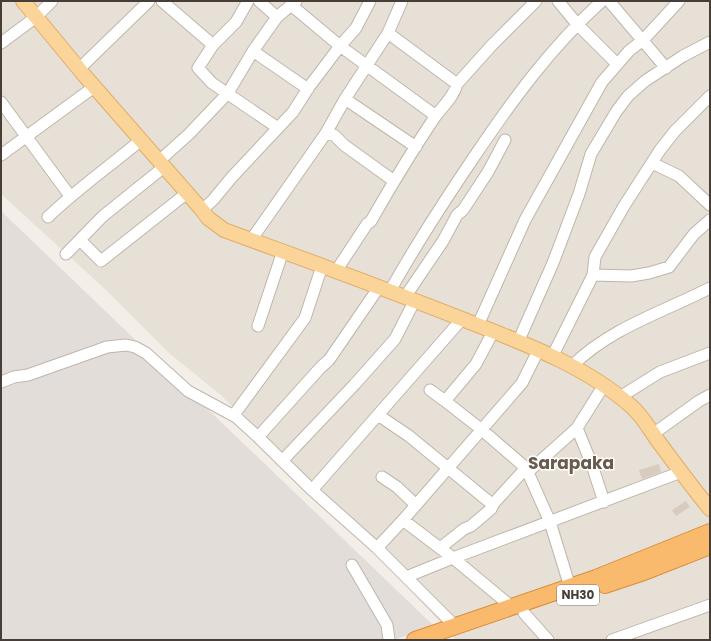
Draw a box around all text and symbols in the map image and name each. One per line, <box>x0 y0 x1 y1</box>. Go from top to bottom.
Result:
district label: Sarapaka <box>528 451 614 475</box>
road number: NH30 <box>557 585 599 605</box>

